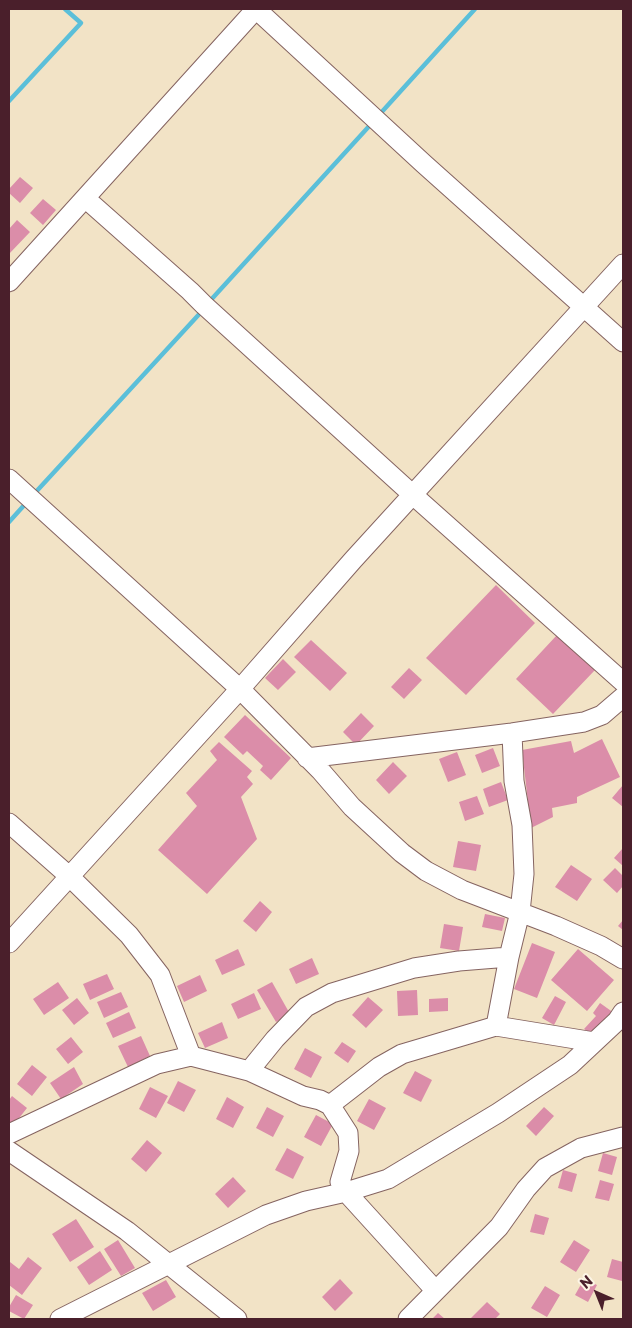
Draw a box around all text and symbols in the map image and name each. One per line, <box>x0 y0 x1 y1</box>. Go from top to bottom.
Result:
north arrow <box>572 1268 622 1318</box>
text: N <box>575 1270 598 1293</box>

